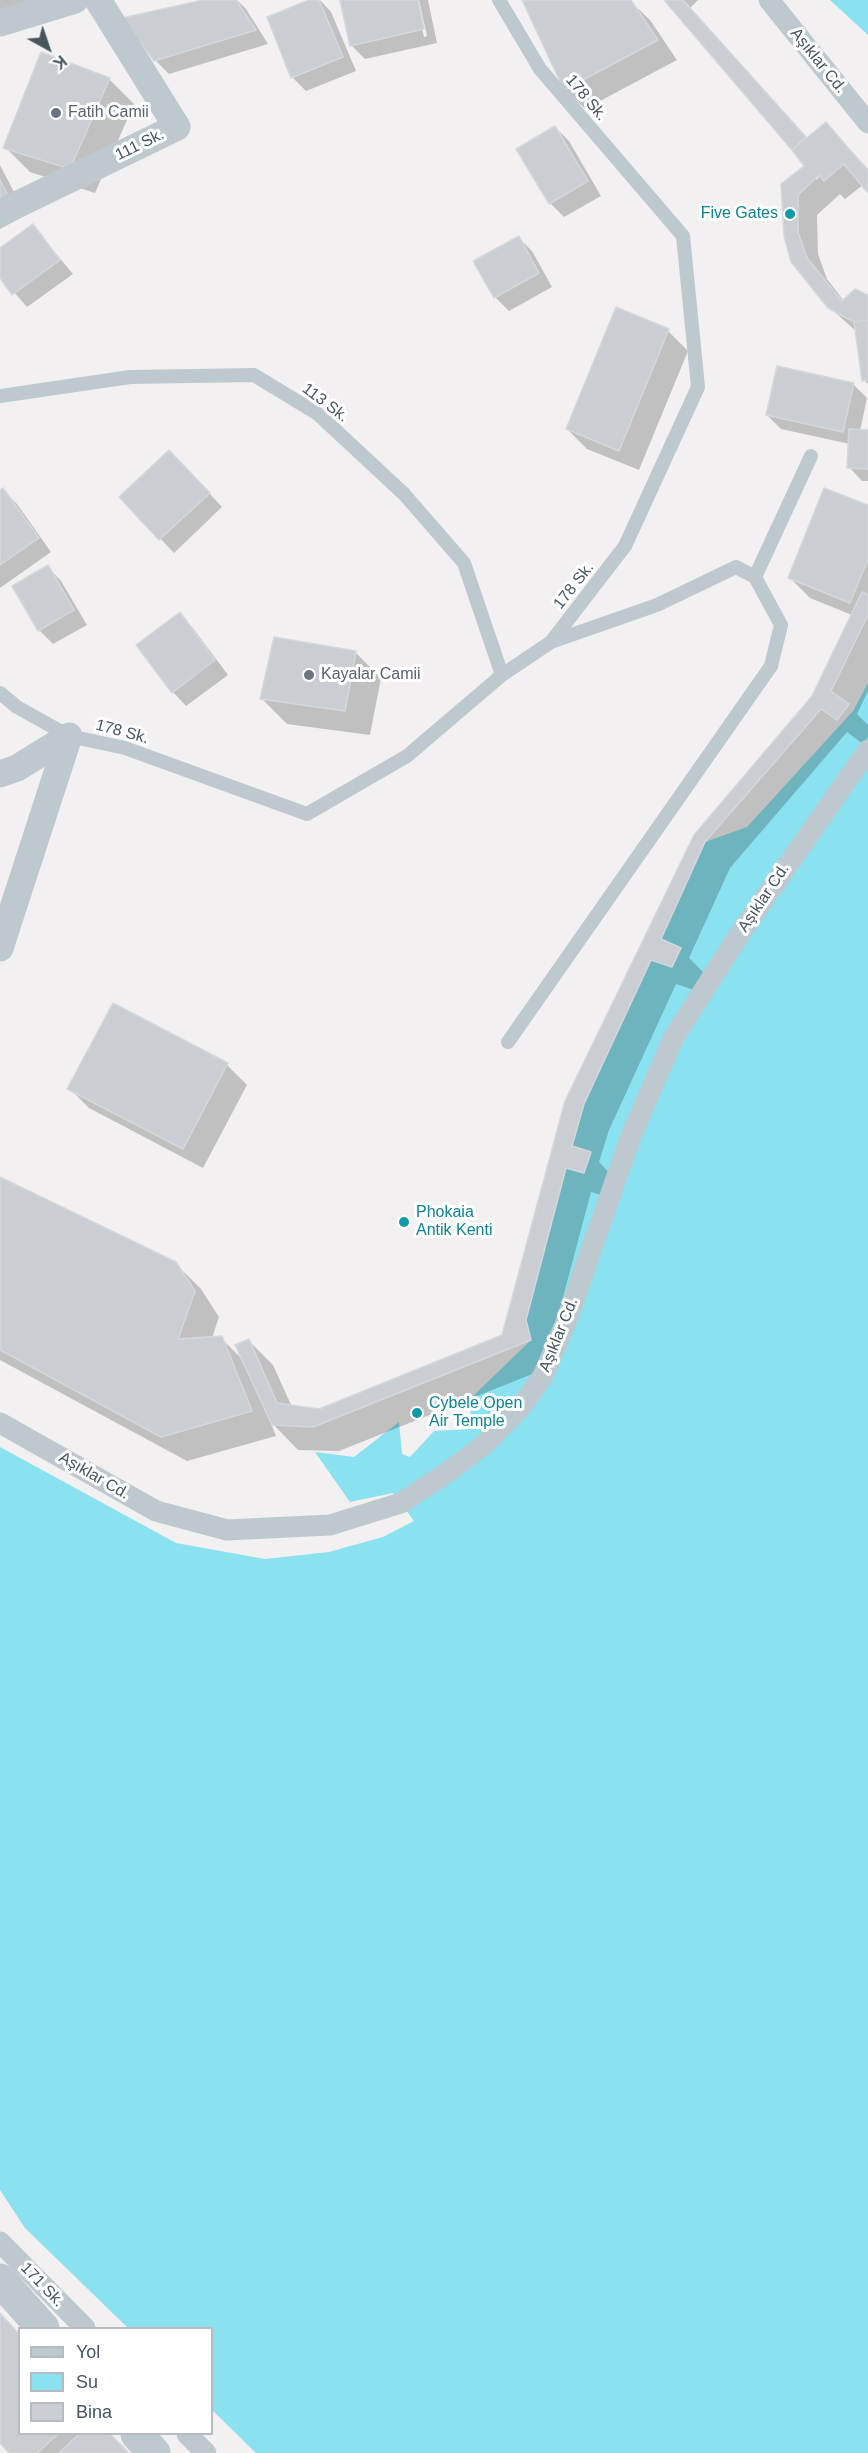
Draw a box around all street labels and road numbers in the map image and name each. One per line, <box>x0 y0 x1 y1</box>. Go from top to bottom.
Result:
street label: Aşıklar Cd. <box>786 25 850 97</box>
street label: 178 Sk. <box>561 71 611 125</box>
street label: 111 Sk. <box>112 125 168 165</box>
street label: 113 Sk. <box>298 379 352 427</box>
street label: 178 Sk. <box>550 559 598 613</box>
street label: 178 Sk. <box>93 716 151 748</box>
street label: Aşıklar Cd. <box>734 860 794 936</box>
street label: Aşıklar Cd. <box>535 1295 583 1375</box>
street label: Aşıklar Cd. <box>55 1448 133 1504</box>
street label: 171 Sk. <box>16 2259 68 2311</box>

